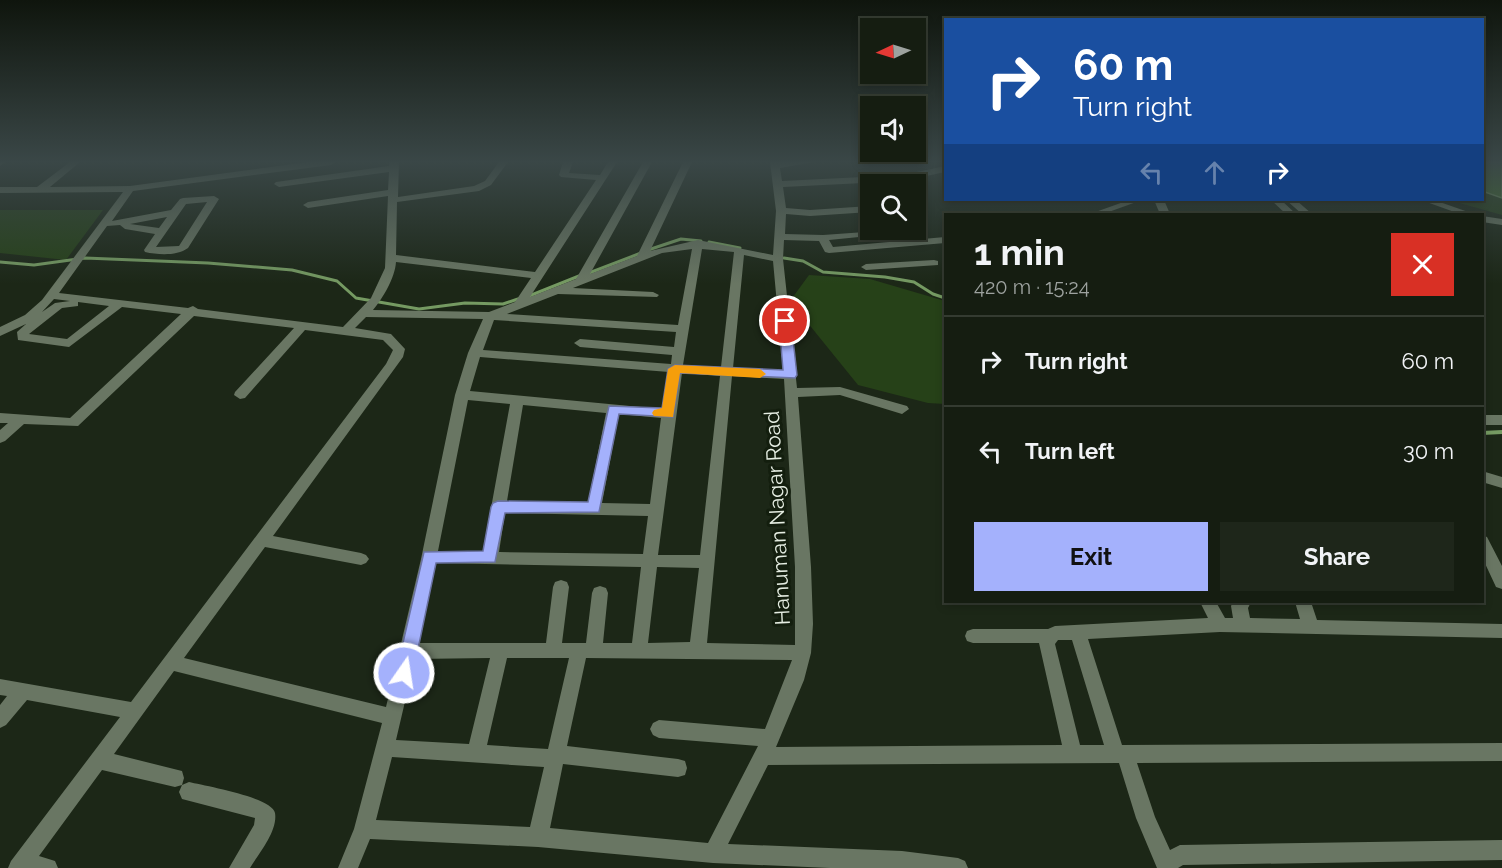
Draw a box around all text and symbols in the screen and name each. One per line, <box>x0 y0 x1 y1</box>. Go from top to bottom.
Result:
north arrow <box>860 18 926 84</box>
map controls <box>860 18 926 240</box>
text: 60 m <box>1073 41 1173 90</box>
icon: right <box>974 42 1052 120</box>
text: Turn right <box>1073 91 1192 122</box>
button: sound <box>860 96 926 162</box>
icon: left <box>1135 156 1168 189</box>
icon: ahead <box>1198 156 1231 189</box>
icon: right <box>1261 156 1294 189</box>
button: search <box>860 174 926 240</box>
text: 1 min <box>974 231 1065 273</box>
button: close <box>1391 233 1454 296</box>
text: 420 m · 15:24 <box>974 275 1090 299</box>
pin <box>759 295 810 346</box>
icon: arrive <box>768 304 801 337</box>
icon: right <box>974 345 1007 378</box>
text: Turn right <box>1025 348 1128 374</box>
text: 60 m <box>1401 348 1454 374</box>
street label: Hanuman Nagar Road <box>759 410 795 626</box>
icon: left <box>974 435 1007 468</box>
text: Turn left <box>1025 438 1115 464</box>
text: 30 m <box>1403 438 1454 464</box>
button: Exit <box>974 522 1208 591</box>
button: Share <box>1220 522 1454 591</box>
position arrow <box>372 641 436 705</box>

